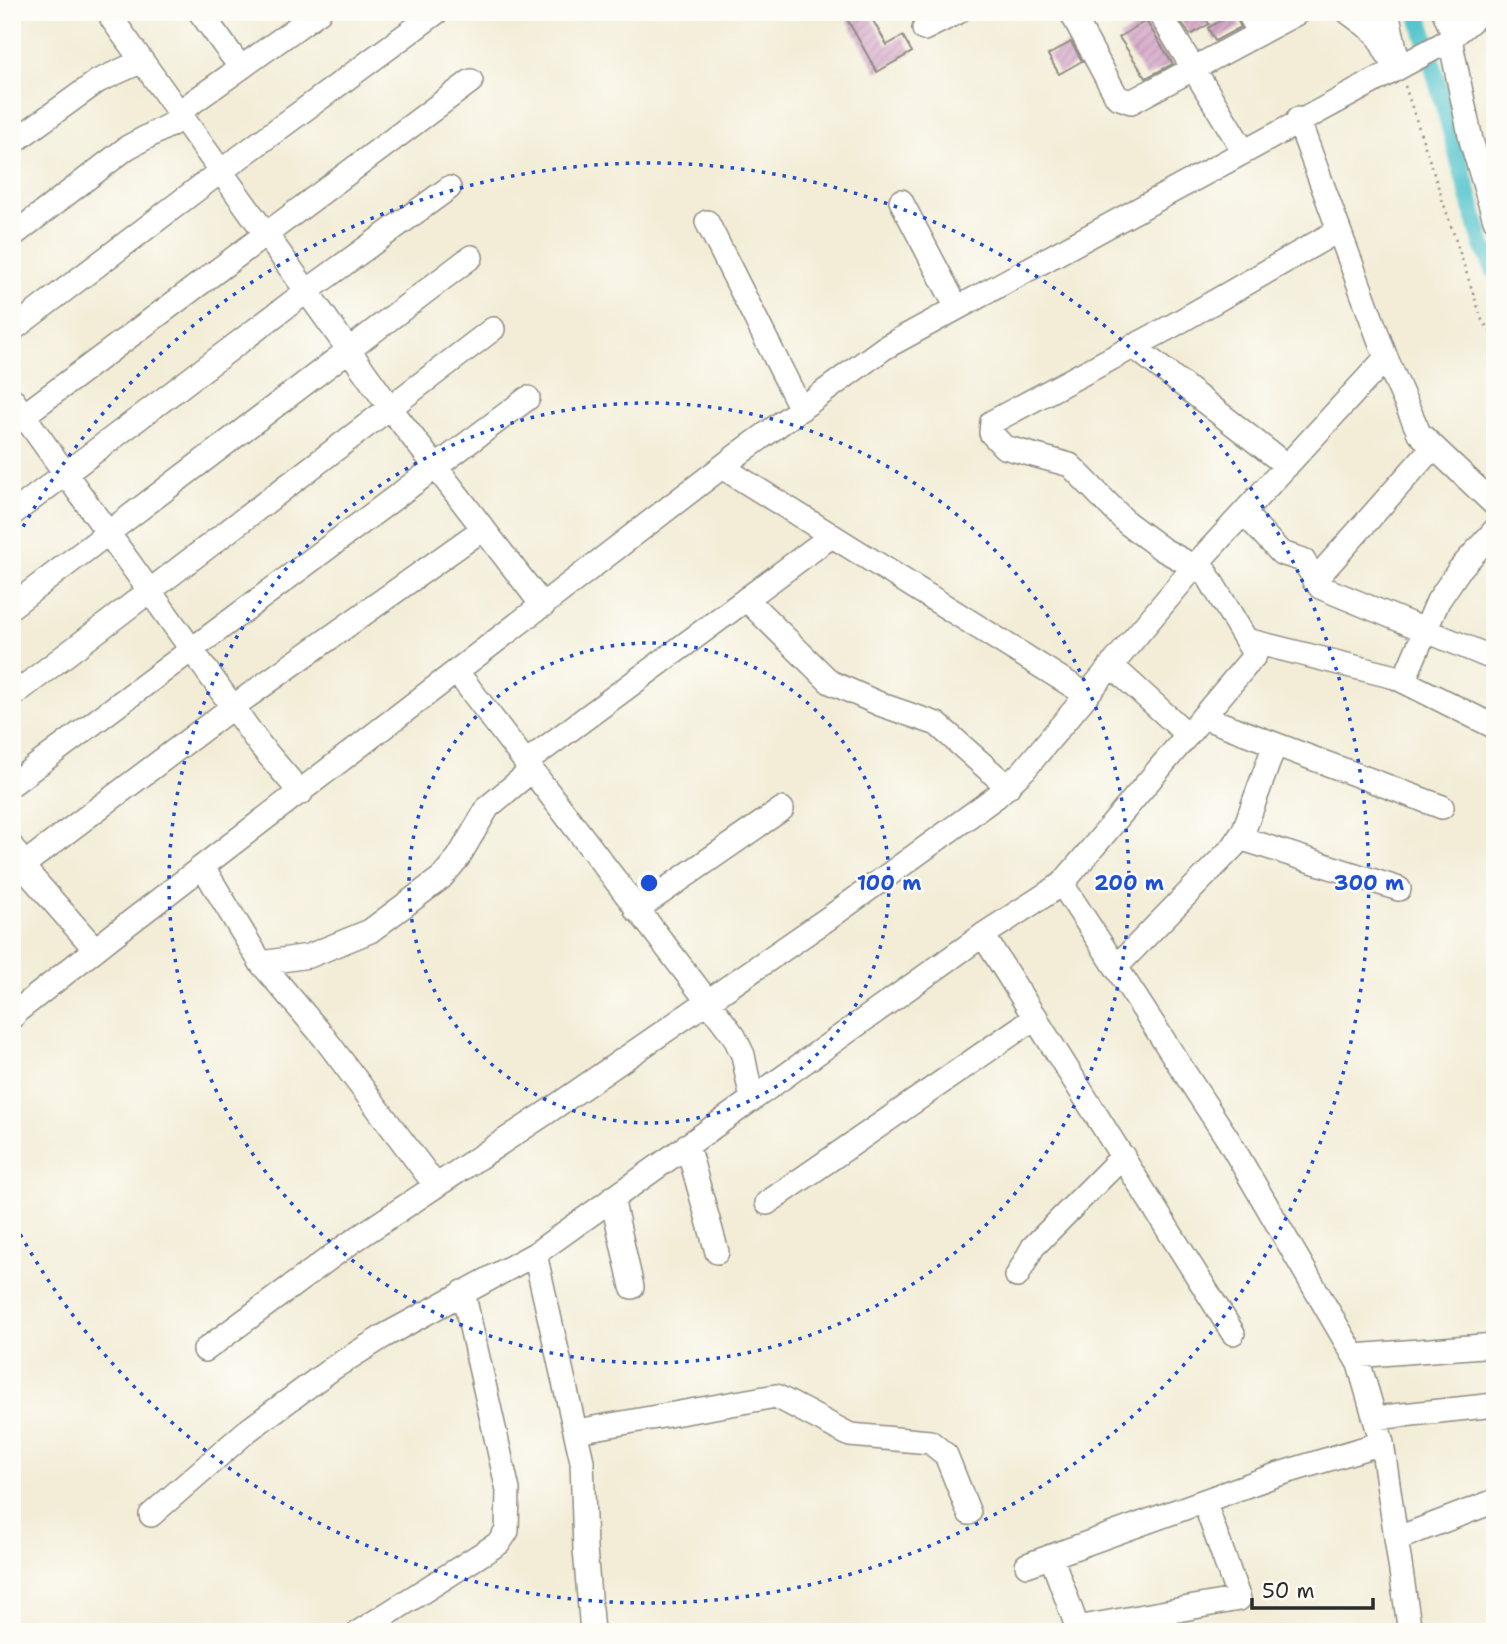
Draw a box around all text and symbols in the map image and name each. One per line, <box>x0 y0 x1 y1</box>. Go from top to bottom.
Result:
text: 100 m <box>857 869 921 897</box>
text: 200 m <box>1094 869 1164 897</box>
text: 300 m <box>1334 869 1404 897</box>
centre of rings <box>637 871 661 895</box>
scale bar <box>1252 1567 1372 1611</box>
text: 50 m <box>1262 1577 1315 1605</box>

